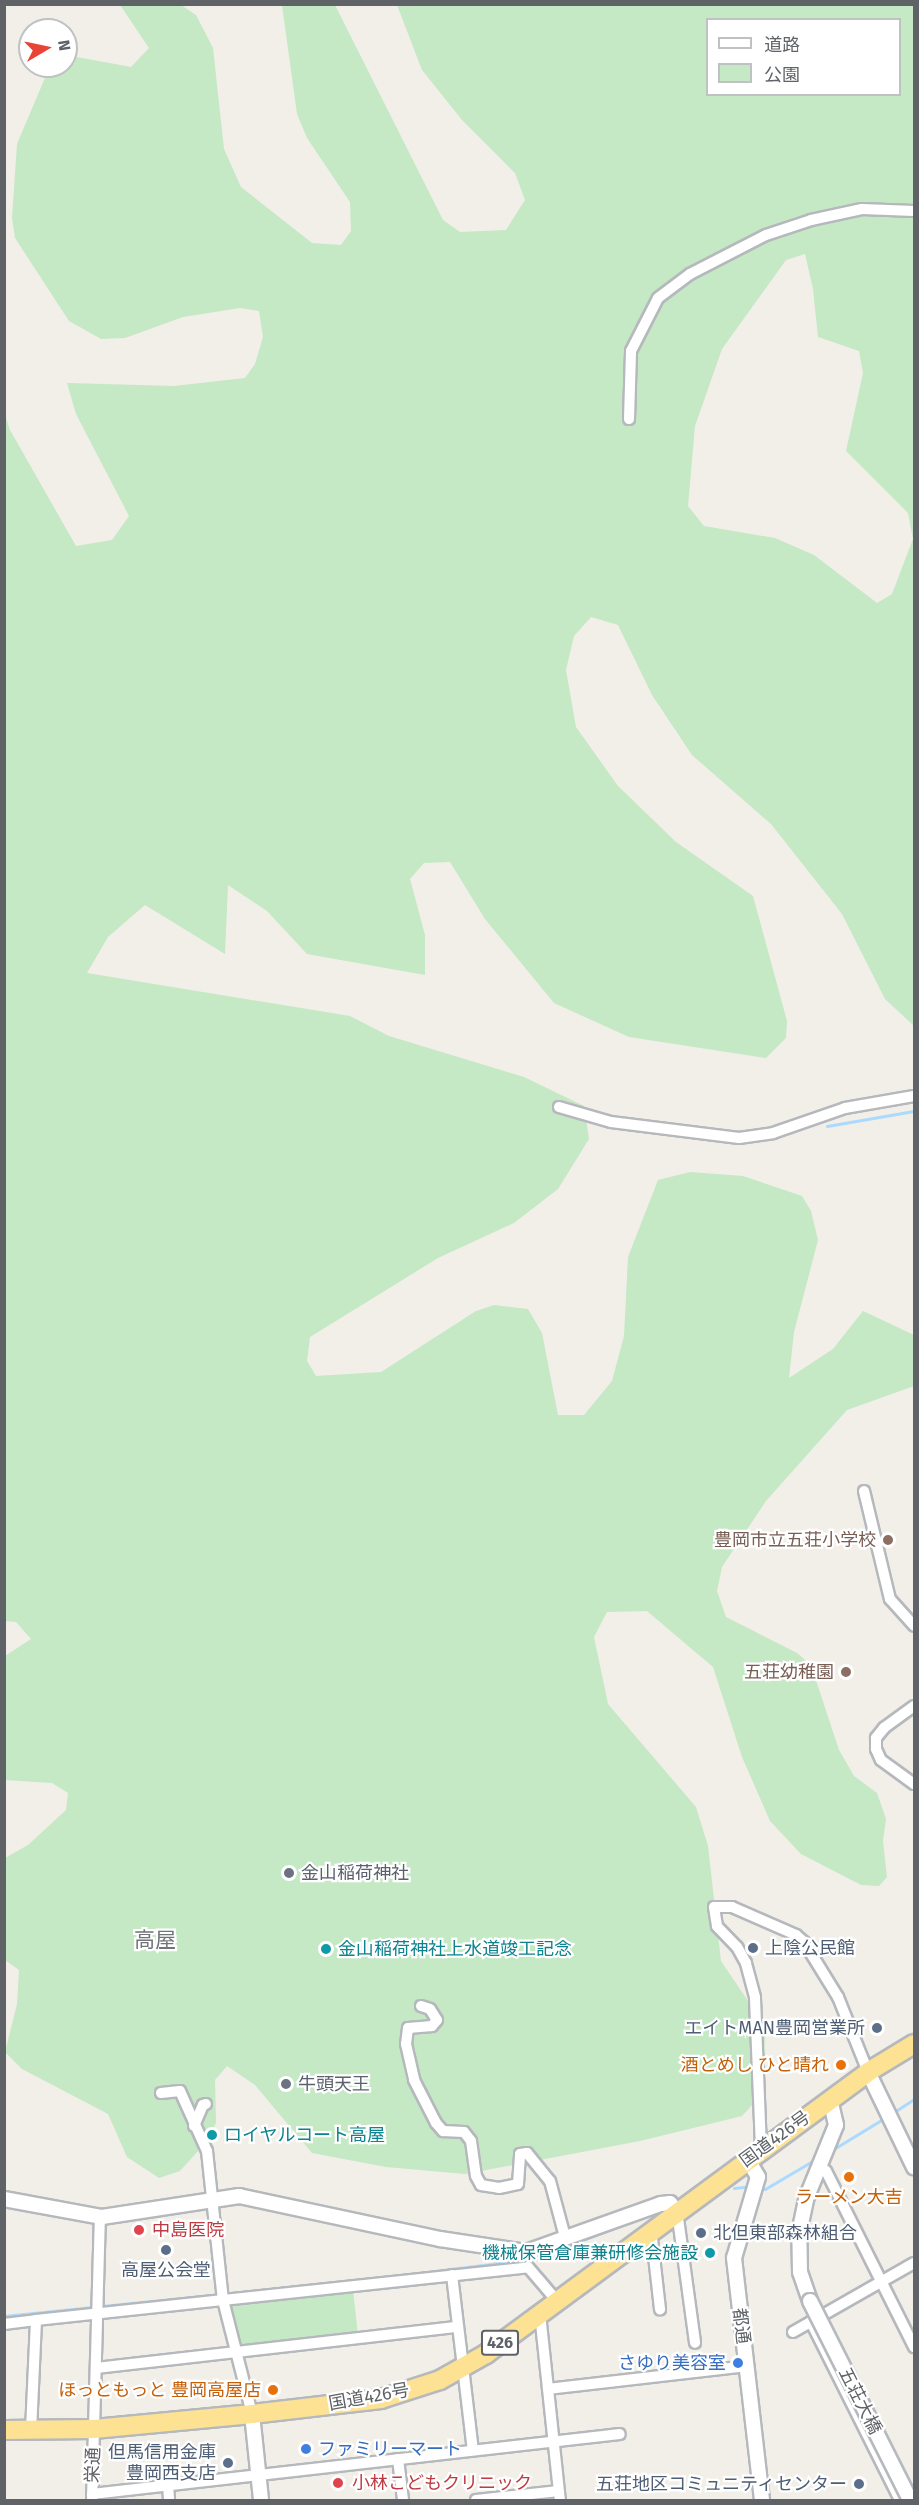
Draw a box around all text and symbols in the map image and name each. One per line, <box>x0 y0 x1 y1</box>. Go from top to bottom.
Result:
north arrow <box>18 18 78 78</box>
legend <box>706 18 901 96</box>
text: 道路 <box>764 34 800 56</box>
text: N <box>54 39 75 52</box>
text: 公園 <box>764 64 800 86</box>
place label: 豊岡市立五荘小学校 <box>714 1529 876 1551</box>
marker: 豊岡市立五荘小学校 <box>881 1533 895 1547</box>
place label: 五荘幼稚園 <box>744 1661 834 1683</box>
marker: 五荘幼稚園 <box>839 1665 853 1679</box>
place label: 金山稲荷神社 <box>301 1862 409 1884</box>
marker: 金山稲荷神社 <box>282 1866 296 1880</box>
district label: 高屋 <box>134 1927 176 1953</box>
place label: 上陰公民館 <box>765 1937 855 1959</box>
place label: 金山稲荷神社上水道竣工記念 <box>338 1938 572 1960</box>
marker: 上陰公民館 <box>746 1941 760 1955</box>
marker: 金山稲荷神社上水道竣工記念 <box>319 1942 333 1956</box>
place label: エイトMAN豊岡営業所 <box>684 2017 865 2039</box>
marker: エイトMAN豊岡営業所 <box>870 2021 884 2035</box>
place label: 酒とめし ひと晴れ <box>680 2054 829 2076</box>
marker: 酒とめし ひと晴れ <box>834 2058 848 2072</box>
place label: 牛頭天王 <box>298 2073 370 2095</box>
marker: 牛頭天王 <box>279 2077 293 2091</box>
street label: 国道426号 <box>736 2106 814 2172</box>
place label: ロイヤルコート高屋 <box>224 2124 386 2146</box>
marker: ロイヤルコート高屋 <box>205 2128 219 2142</box>
marker: ラーメン大吉 <box>842 2170 856 2184</box>
place label: ラーメン大吉 <box>795 2186 903 2208</box>
place label: 中島医院 <box>152 2219 224 2241</box>
marker: 中島医院 <box>130 2221 148 2239</box>
place label: 北但東部森林組合 <box>713 2222 857 2244</box>
marker: 北但東部森林組合 <box>694 2226 708 2240</box>
place label: 機械保管倉庫兼研修会施設 <box>482 2242 698 2264</box>
marker: 高屋公会堂 <box>159 2243 173 2257</box>
marker: 機械保管倉庫兼研修会施設 <box>703 2246 717 2260</box>
place label: 高屋公会堂 <box>121 2259 211 2281</box>
street label: 都通 <box>728 2307 754 2345</box>
road number: 426 <box>480 2330 520 2356</box>
place label: さゆり美容室 <box>618 2352 726 2374</box>
marker: さゆり美容室 <box>731 2356 745 2370</box>
street label: 五荘大橋 <box>834 2364 886 2438</box>
place label: ほっともっと 豊岡高屋店 <box>58 2379 261 2401</box>
street label: 国道426号 <box>327 2379 411 2415</box>
marker: ほっともっと 豊岡高屋店 <box>266 2383 280 2397</box>
place label: ファミリーマート <box>318 2438 462 2460</box>
place label: 但馬信用金庫 豊岡西支店 <box>108 2442 216 2484</box>
marker: ファミリーマート <box>299 2442 313 2456</box>
street label: 栄通 <box>82 2447 104 2483</box>
marker: 但馬信用金庫 豊岡西支店 <box>221 2456 235 2470</box>
place label: 小林こどもクリニック <box>352 2472 532 2494</box>
place label: 五荘地区コミュニティセンター <box>595 2473 847 2495</box>
marker: 小林こどもクリニック <box>329 2474 347 2492</box>
marker: 五荘地区コミュニティセンター <box>852 2477 866 2491</box>

